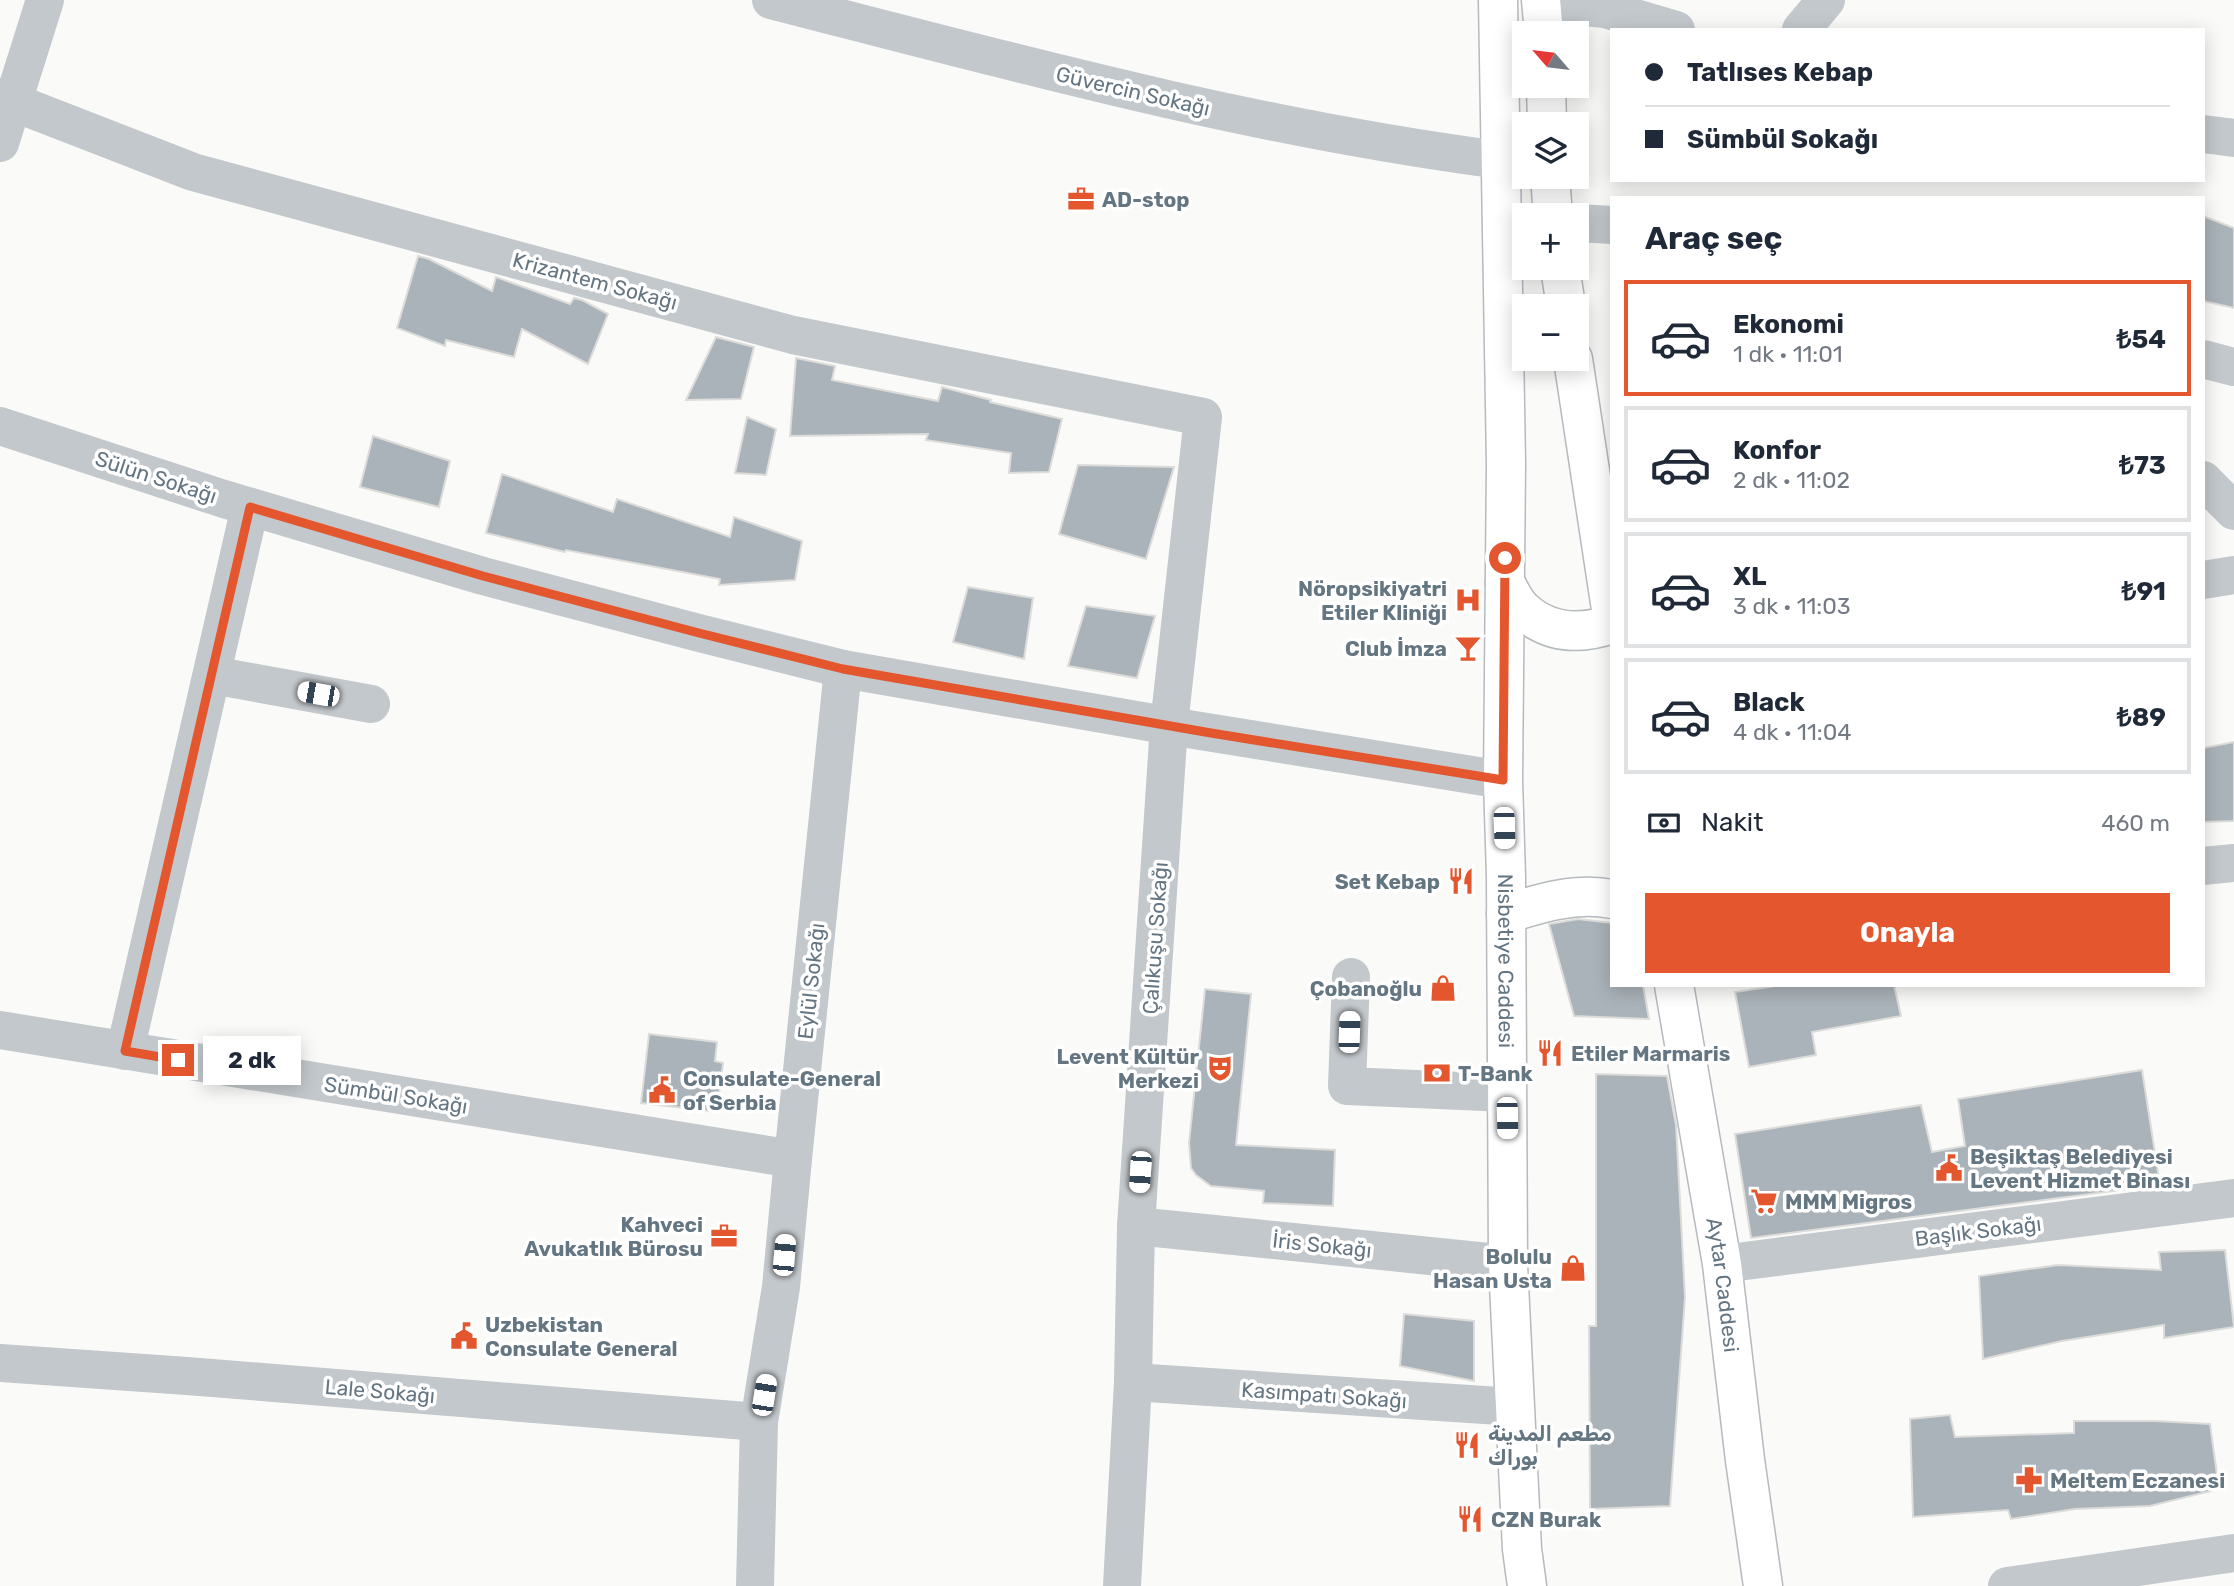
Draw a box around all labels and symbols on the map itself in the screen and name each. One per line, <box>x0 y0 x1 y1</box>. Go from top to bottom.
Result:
north arrow <box>1512 21 1589 98</box>
street label: Güvercin Sokağı <box>1054 61 1212 121</box>
office icon: AD-stop <box>1066 184 1096 214</box>
place label: AD-stop <box>1102 187 1190 212</box>
street label: Krizantem Sokağı <box>510 247 680 315</box>
street label: Sülün Sokağı <box>92 446 220 508</box>
route start <box>1489 542 1521 574</box>
place label: Nöropsikiyatri Etiler Kliniği <box>1298 576 1447 625</box>
hospital icon: Nöropsikiyatri Etiler Kliniği <box>1453 585 1483 615</box>
bar icon: Club İmza <box>1453 633 1483 663</box>
place label: Club İmza <box>1345 636 1447 661</box>
car <box>296 680 341 708</box>
car <box>1493 807 1516 849</box>
street label: Çalıkuşu Sokağı <box>1137 861 1173 1015</box>
restaurant icon: Set Kebap <box>1446 866 1476 896</box>
place label: Set Kebap <box>1335 869 1440 894</box>
street label: Nisbetiye Caddesi <box>1493 874 1519 1048</box>
street label: Eylül Sokağı <box>792 922 830 1040</box>
shop icon: Çobanoğlu <box>1428 973 1458 1003</box>
place label: Çobanoğlu <box>1310 976 1422 1001</box>
car <box>1338 1011 1361 1053</box>
callout: 2 dk <box>202 1036 300 1084</box>
restaurant icon: Etiler Marmaris <box>1535 1038 1565 1068</box>
place label: Etiler Marmaris <box>1571 1041 1730 1066</box>
route end <box>162 1044 194 1076</box>
place label: Levent Kültür Merkezi <box>1057 1044 1199 1093</box>
theatre icon: Levent Kültür Merkezi <box>1205 1053 1235 1083</box>
bank icon: T-Bank <box>1422 1058 1452 1088</box>
place label: T-Bank <box>1458 1061 1534 1086</box>
place label: Consulate-General of Serbia <box>683 1066 881 1115</box>
street label: Sümbül Sokağı <box>323 1071 469 1119</box>
public building icon: Consulate-General of Serbia <box>647 1075 677 1105</box>
car <box>1497 1097 1518 1139</box>
place label: Beşiktaş Belediyesi Levent Hizmet Binası <box>1970 1144 2190 1193</box>
car <box>1129 1150 1152 1194</box>
public building icon: Beşiktaş Belediyesi Levent Hizmet Binası <box>1934 1153 1964 1183</box>
supermarket icon: MMM Migros <box>1749 1186 1779 1216</box>
place label: MMM Migros <box>1785 1189 1912 1214</box>
street label: Başlık Sokağı <box>1913 1211 2043 1251</box>
place label: Kahveci Avukatlık Bürosu <box>524 1212 703 1261</box>
street label: Aytar Caddesi <box>1702 1216 1745 1354</box>
office icon: Kahveci Avukatlık Bürosu <box>709 1221 739 1251</box>
street label: İris Sokağı <box>1271 1227 1373 1263</box>
car <box>772 1233 797 1277</box>
place label: Bolulu Hasan Usta <box>1433 1244 1552 1293</box>
shop icon: Bolulu Hasan Usta <box>1558 1253 1588 1283</box>
place label: Uzbekistan Consulate General <box>485 1312 678 1361</box>
public building icon: Uzbekistan Consulate General <box>449 1321 479 1351</box>
car <box>751 1373 778 1417</box>
street label: Lale Sokağı <box>324 1374 436 1408</box>
street label: Kasımpatı Sokağı <box>1240 1377 1408 1413</box>
place label: مطعم المدينة بوراك <box>1488 1421 1612 1471</box>
restaurant icon: مطعم المدينة بوراك <box>1452 1430 1482 1460</box>
pharmacy icon: Meltem Eczanesi <box>2014 1465 2044 1495</box>
place label: Meltem Eczanesi <box>2050 1468 2225 1493</box>
restaurant icon: CZN Burak <box>1455 1504 1485 1534</box>
place label: CZN Burak <box>1491 1507 1602 1532</box>

